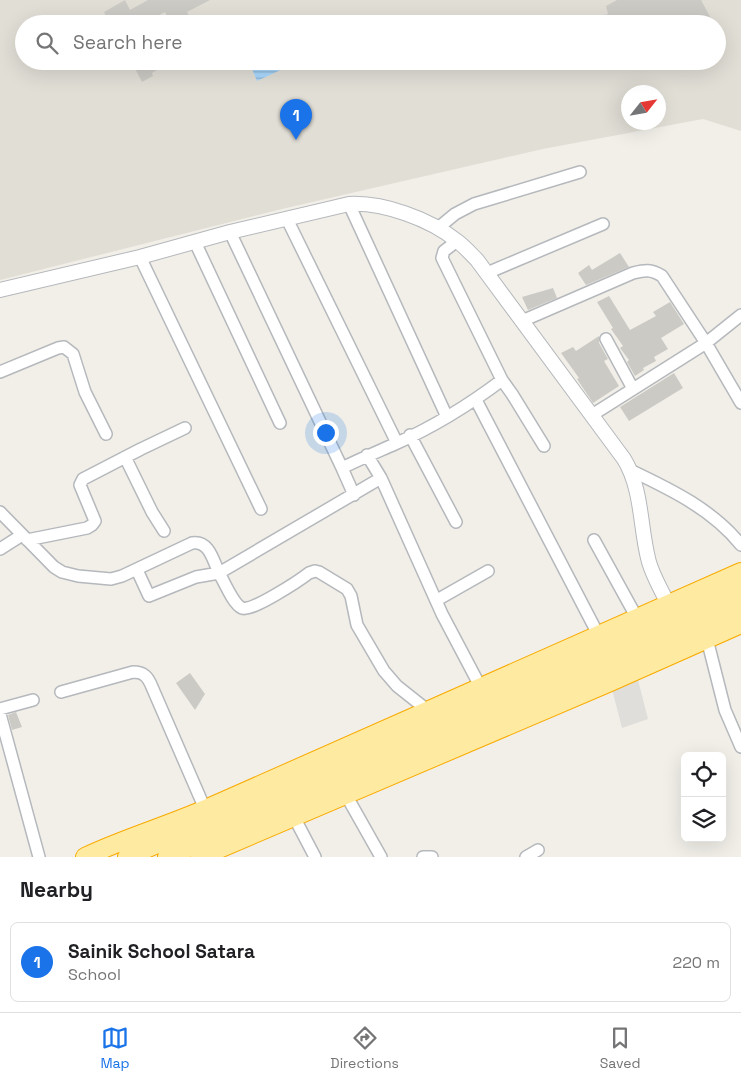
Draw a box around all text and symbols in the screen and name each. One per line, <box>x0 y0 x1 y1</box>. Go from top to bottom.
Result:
search box <box>15 15 726 70</box>
icon: search <box>33 29 61 57</box>
text: Search here <box>73 30 183 55</box>
north arrow <box>621 85 666 130</box>
pin: 1 <box>280 99 312 140</box>
your location <box>313 420 339 446</box>
map controls <box>681 752 726 842</box>
button: locate <box>681 752 726 797</box>
button: layers <box>681 797 726 842</box>
text: Nearby <box>20 876 93 903</box>
text: Sainik School Satara <box>68 939 255 964</box>
text: 1 <box>33 952 41 973</box>
text: 220 m <box>673 952 720 973</box>
text: School <box>68 964 121 985</box>
tab: Map <box>100 1024 130 1072</box>
tab: Directions <box>330 1024 399 1072</box>
tab: Saved <box>600 1024 641 1072</box>

